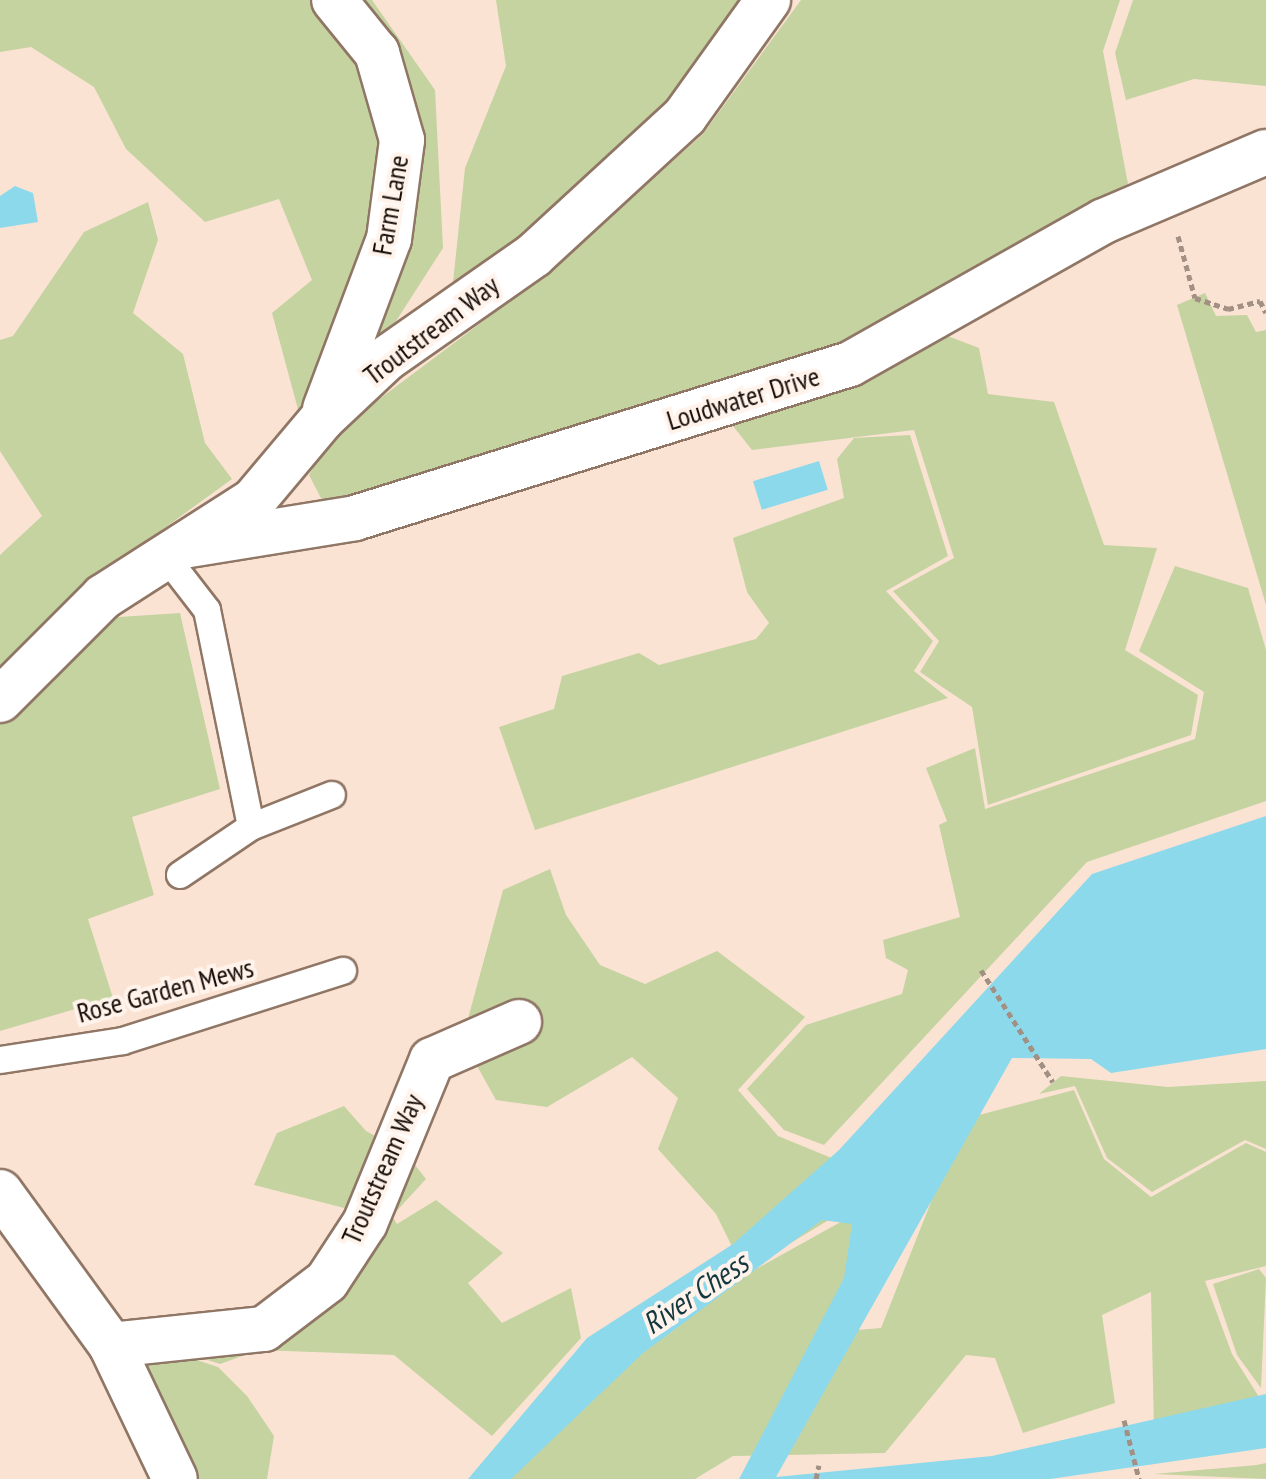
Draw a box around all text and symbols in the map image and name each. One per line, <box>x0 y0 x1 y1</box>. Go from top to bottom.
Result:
street label: Farm Lane <box>365 152 415 258</box>
street label: Troutstream Way <box>357 268 505 392</box>
street label: Loudwater Drive <box>663 359 823 437</box>
street label: Rose Garden Mews <box>73 950 257 1030</box>
street label: Troutstream Way <box>334 1089 430 1249</box>
water label: River Chess <box>636 1245 754 1341</box>

